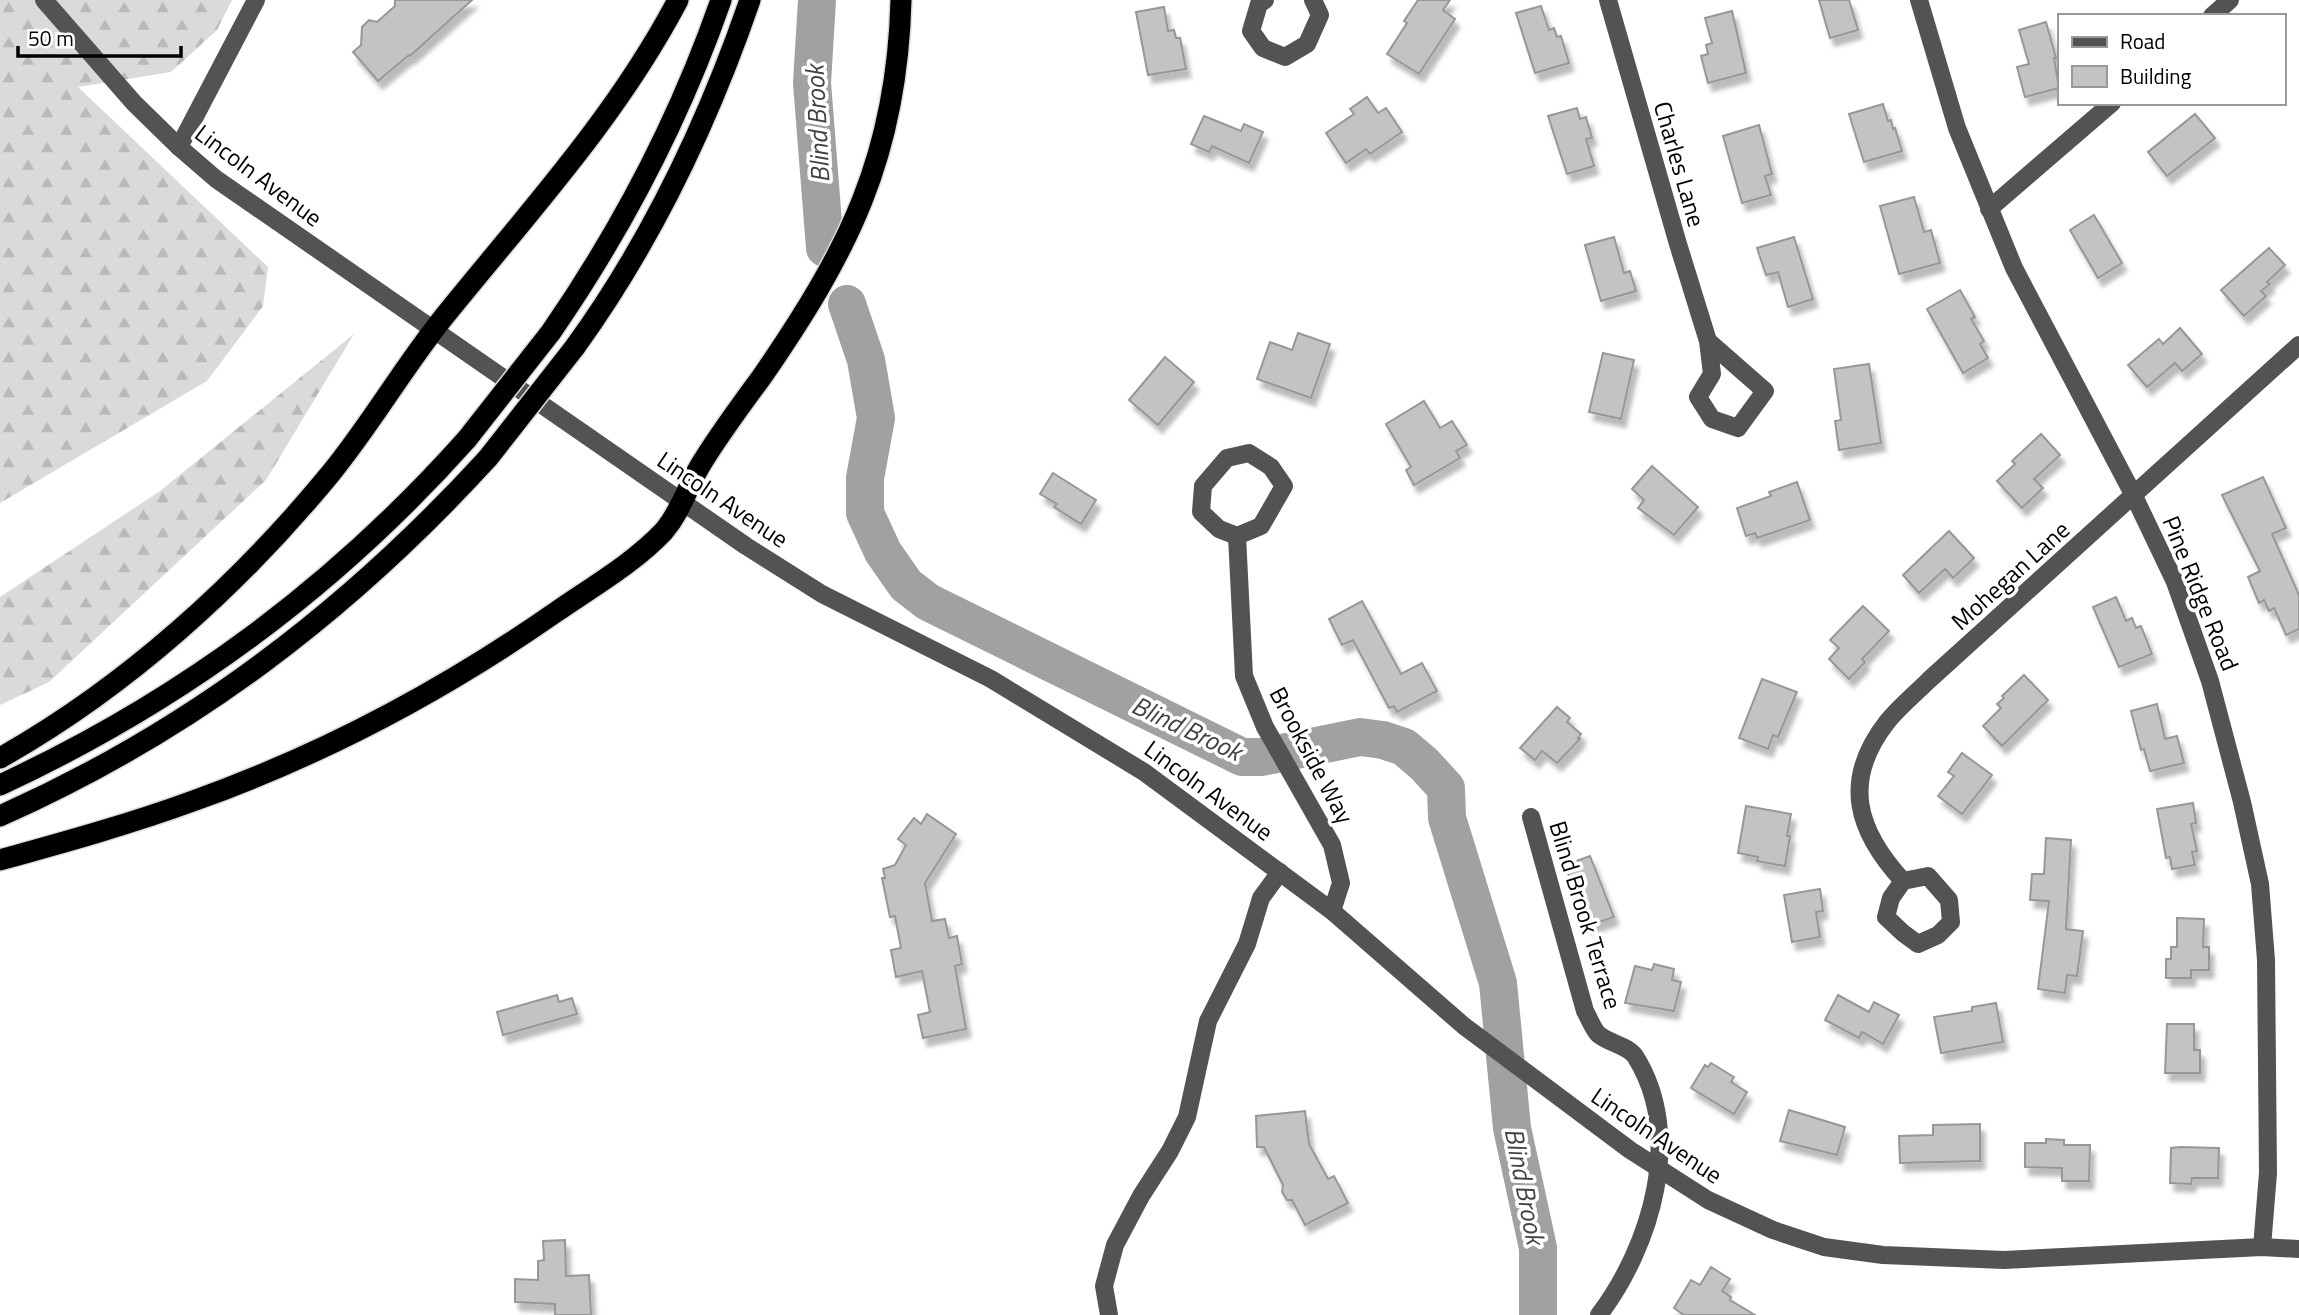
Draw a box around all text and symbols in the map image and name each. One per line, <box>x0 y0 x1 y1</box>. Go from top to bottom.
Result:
scale bar <box>18 14 180 58</box>
legend <box>2058 14 2285 105</box>
text: 50 m <box>28 22 74 54</box>
text: Road <box>2120 25 2165 57</box>
text: Building <box>2120 60 2192 92</box>
water label: Blind Brook <box>794 61 840 184</box>
street label: Charles Lane <box>1645 97 1715 231</box>
street label: Lincoln Avenue <box>188 115 330 235</box>
street label: Lincoln Avenue <box>650 442 796 556</box>
street label: Pine Ridge Road <box>2154 510 2248 676</box>
street label: Mohegan Lane <box>1943 512 2077 638</box>
street label: Brookside Way <box>1261 680 1363 830</box>
water label: Blind Brook <box>1125 685 1252 772</box>
street label: Lincoln Avenue <box>1137 731 1281 849</box>
street label: Blind Brook Terrace <box>1540 816 1632 1014</box>
street label: Lincoln Avenue <box>1584 1078 1730 1192</box>
water label: Blind Brook <box>1495 1124 1556 1251</box>

